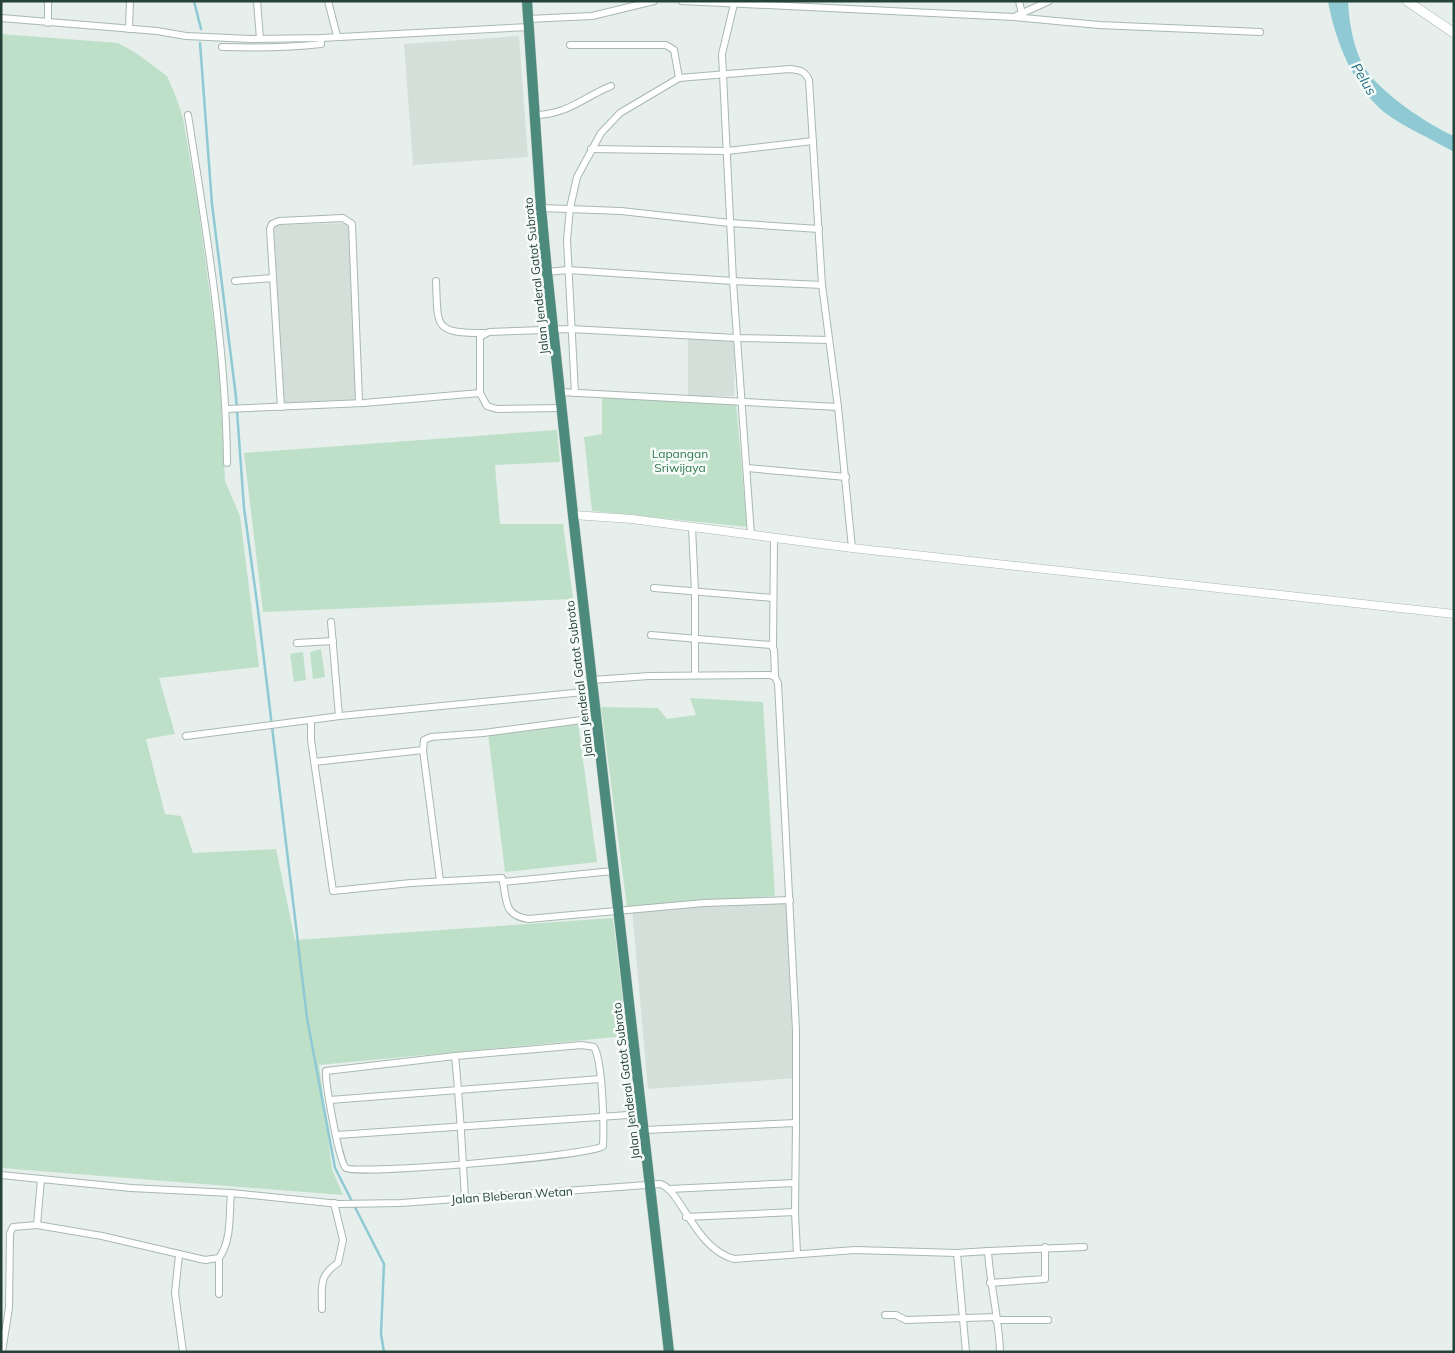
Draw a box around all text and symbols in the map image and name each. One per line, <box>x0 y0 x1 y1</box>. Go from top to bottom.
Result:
water label: Pelus <box>1347 59 1381 99</box>
street label: Jalan Jenderal Gatot Subroto <box>520 197 552 355</box>
park label: Lapangan Sriwijaya <box>652 446 708 475</box>
street label: Jalan Jenderal Gatot Subroto <box>562 600 596 758</box>
street label: Jalan Jenderal Gatot Subroto <box>609 1002 643 1160</box>
street label: Jalan Bleberan Wetan <box>451 1183 573 1207</box>

